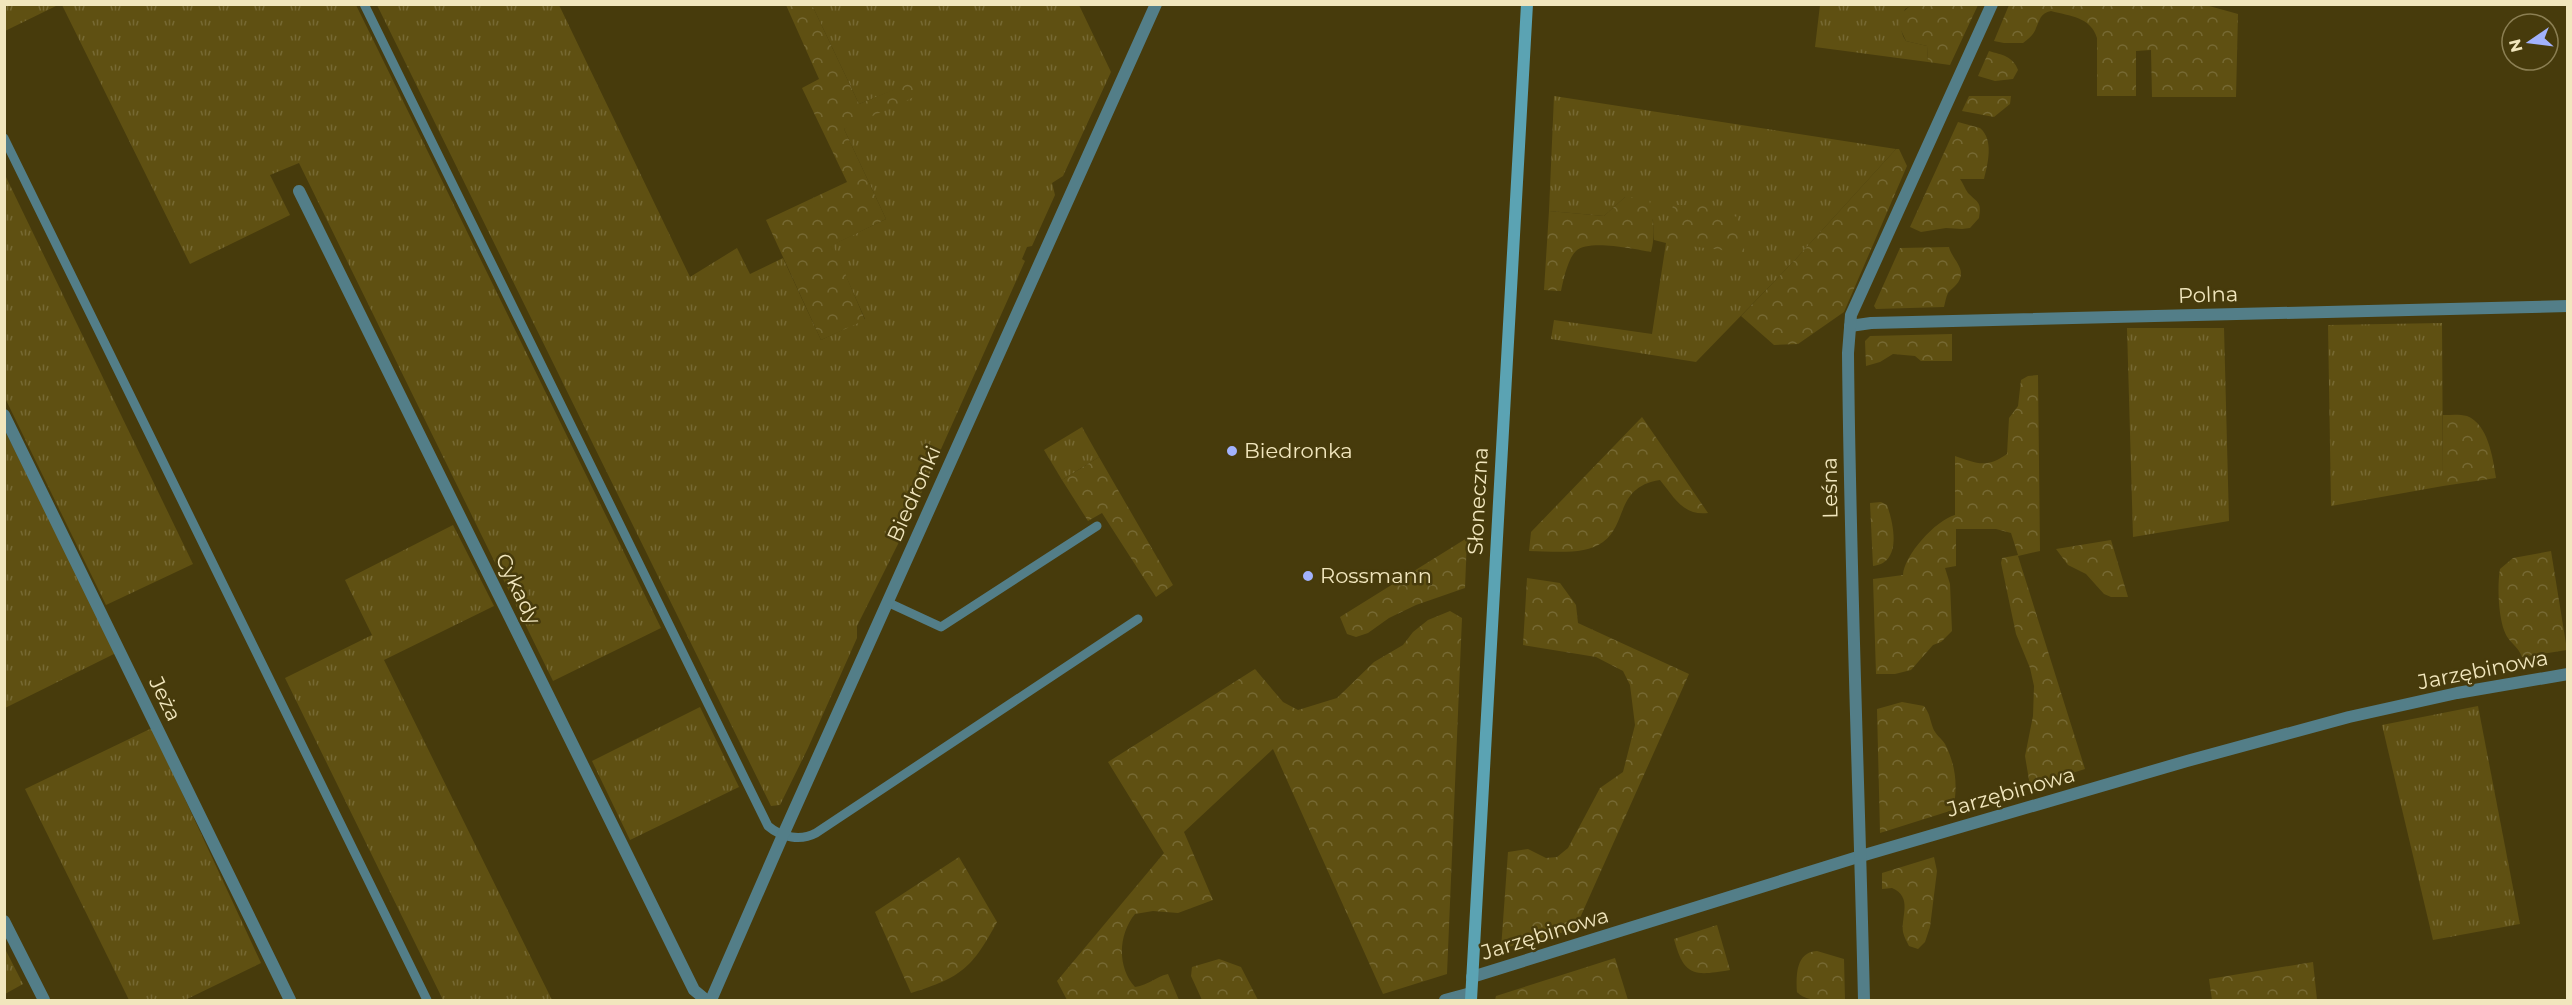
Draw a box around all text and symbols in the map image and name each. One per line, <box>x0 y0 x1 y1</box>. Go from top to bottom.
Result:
north arrow <box>2500 12 2560 72</box>
text: N <box>2505 37 2527 54</box>
street label: Polna <box>2177 281 2239 308</box>
place label: Biedronka <box>1244 438 1353 463</box>
street label: Biedronki <box>881 442 946 546</box>
marker: Biedronka <box>1225 444 1239 458</box>
street label: Słoneczna <box>1462 446 1493 555</box>
street label: Leśna <box>1816 457 1843 519</box>
street label: Cykady <box>490 549 547 629</box>
place label: Rossmann <box>1320 563 1432 588</box>
marker: Rossmann <box>1301 569 1315 583</box>
street label: Jarzębinowa <box>2415 645 2550 695</box>
street label: Jeża <box>144 672 187 725</box>
street label: Jarzębinowa <box>1943 761 2078 822</box>
street label: Jarzębinowa <box>1477 902 1612 965</box>

